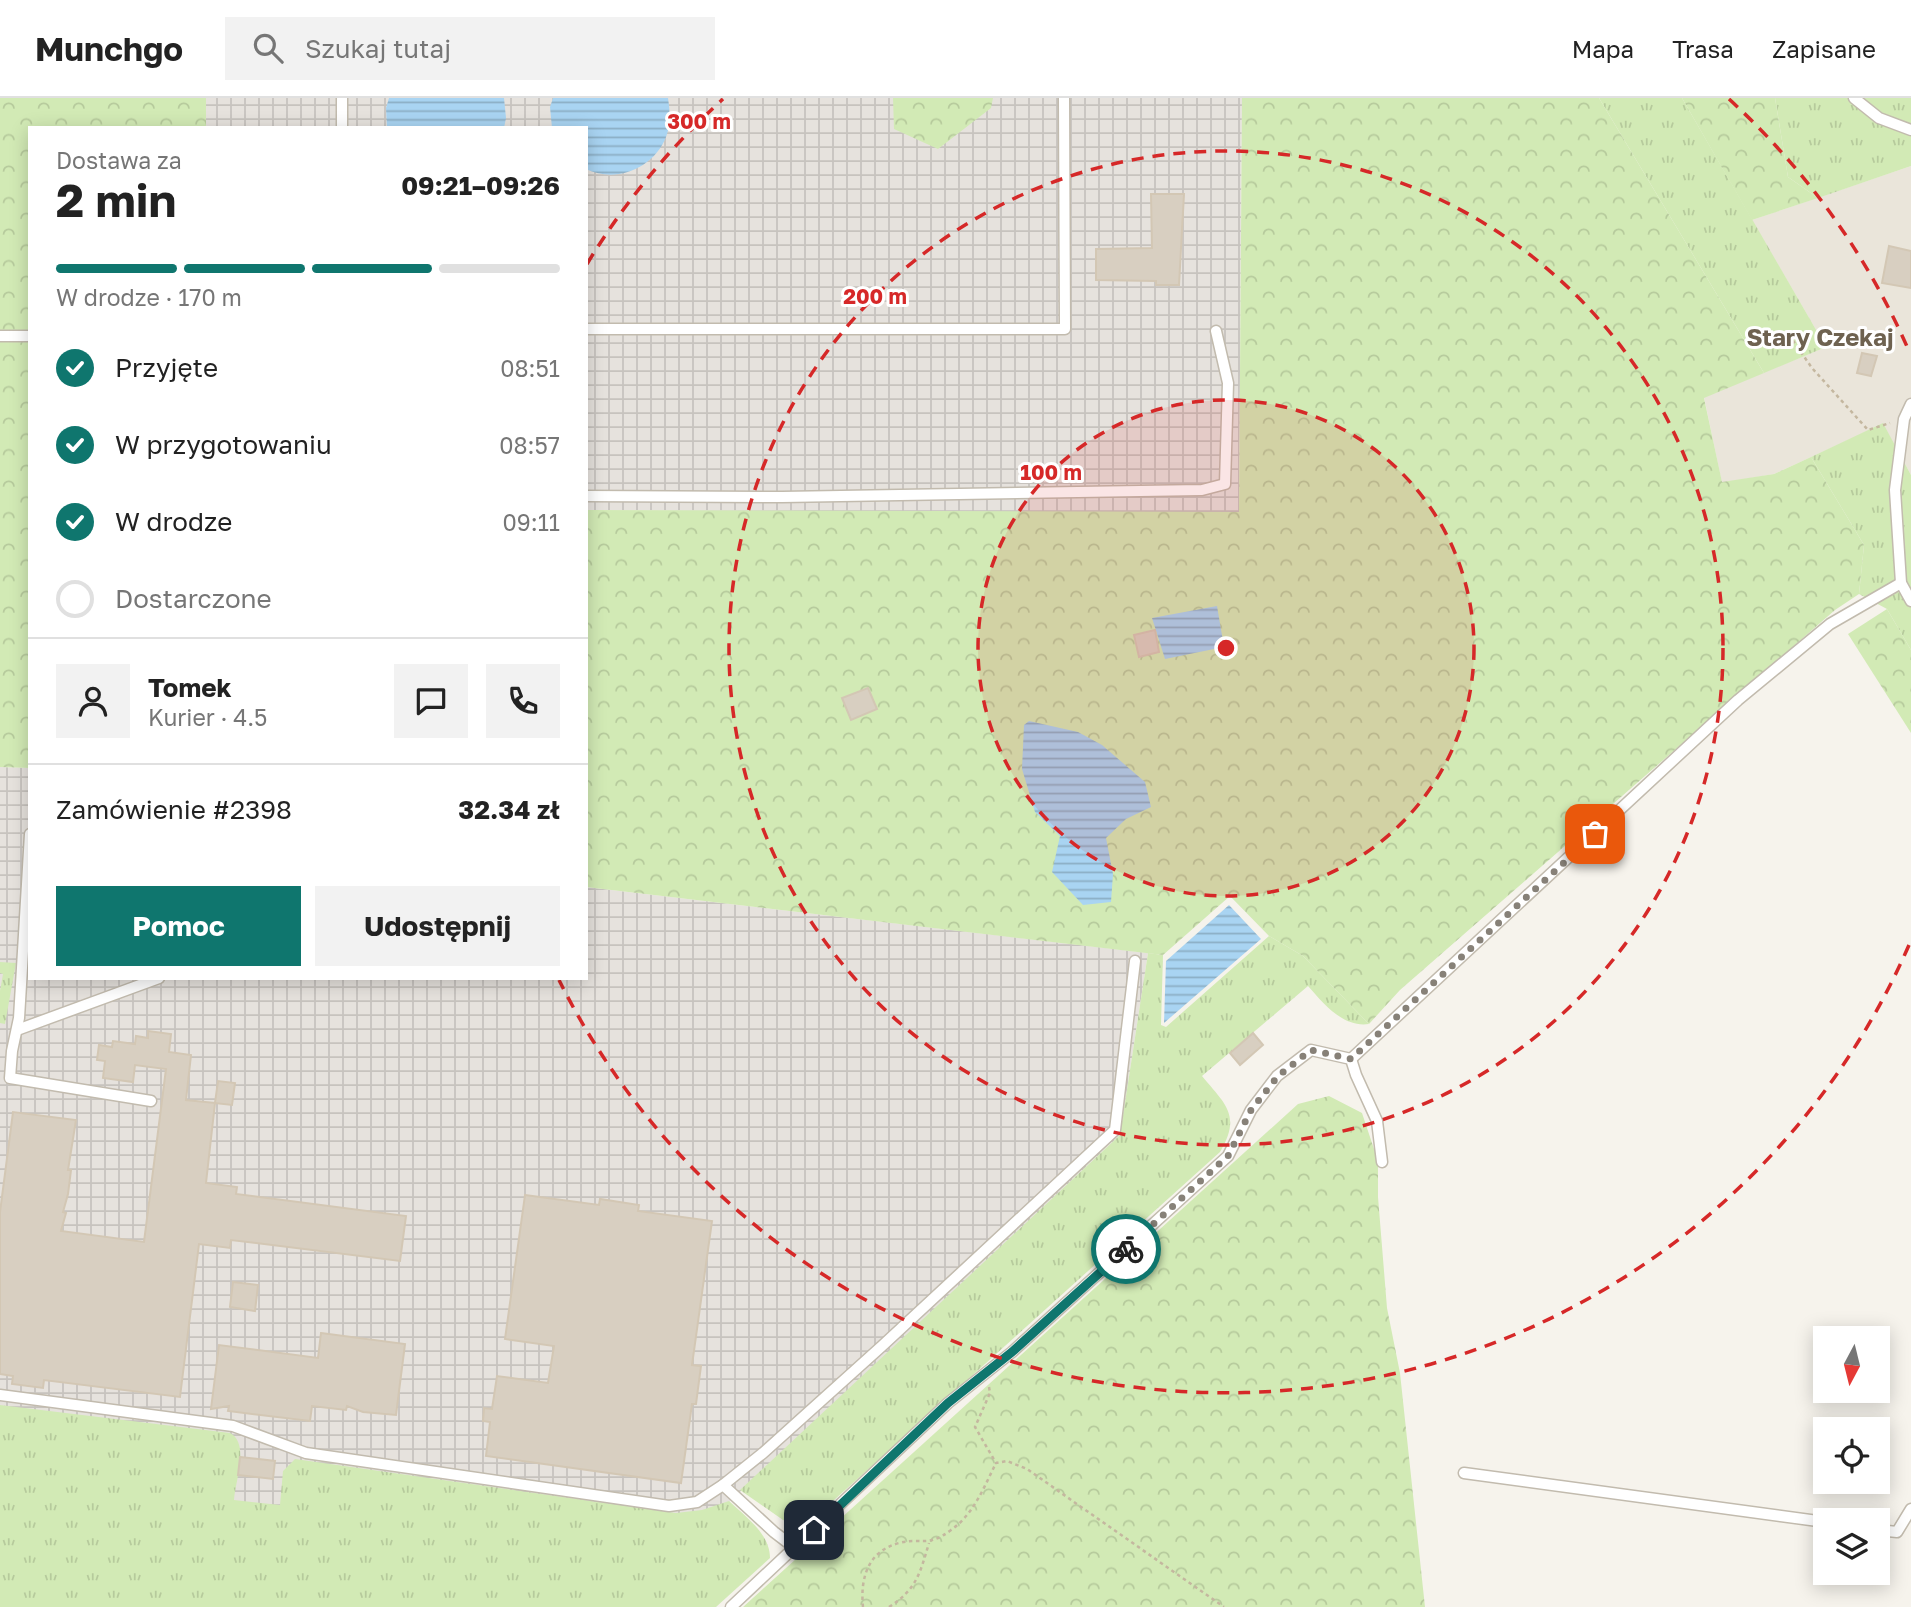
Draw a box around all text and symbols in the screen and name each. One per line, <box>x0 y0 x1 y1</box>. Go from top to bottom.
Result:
search box <box>225 17 715 80</box>
text: Munchgo <box>35 29 183 68</box>
icon: search <box>249 29 287 67</box>
text: Szukaj tutaj <box>305 33 451 64</box>
text: Mapa <box>1572 34 1634 63</box>
text: Trasa <box>1672 34 1734 63</box>
text: Zapisane <box>1772 34 1876 63</box>
text: 300 m <box>667 108 731 134</box>
text: Dostawa za <box>56 146 182 174</box>
text: 09:21–09:26 <box>401 170 560 201</box>
text: 2 min <box>56 172 176 227</box>
text: W drodze · 170 m <box>56 283 242 311</box>
text: 200 m <box>843 283 907 309</box>
district label: Stary Czekaj <box>1747 322 1894 351</box>
icon: check <box>56 349 94 387</box>
text: Przyjęte <box>115 352 218 383</box>
text: 08:51 <box>500 354 560 382</box>
icon: check <box>56 426 94 464</box>
text: W przygotowaniu <box>115 429 332 460</box>
text: 08:57 <box>499 431 560 459</box>
text: 100 m <box>1020 459 1082 485</box>
icon: check <box>56 503 94 541</box>
text: W drodze <box>115 506 232 537</box>
text: 09:11 <box>503 508 560 536</box>
text: Dostarczone <box>115 583 272 614</box>
centre of rings <box>1214 636 1238 660</box>
button: person <box>56 664 130 738</box>
button: chat <box>394 664 468 738</box>
button: phone <box>486 664 560 738</box>
text: Tomek <box>148 672 232 703</box>
text: Kurier · 4.5 <box>148 703 267 731</box>
text: Zamówienie #2398 <box>56 794 292 825</box>
text: 32.34 zł <box>458 794 560 825</box>
pin <box>1565 804 1625 864</box>
icon: bag <box>1576 815 1614 853</box>
button: Pomoc <box>56 886 301 966</box>
button: Udostępnij <box>315 886 560 966</box>
courier <box>1091 1214 1161 1284</box>
icon: bike <box>1107 1230 1145 1268</box>
north arrow <box>1813 1326 1890 1404</box>
map controls <box>1813 1326 1890 1585</box>
button: locate <box>1813 1417 1890 1494</box>
pin <box>784 1500 844 1560</box>
button: layers <box>1813 1508 1890 1585</box>
icon: home <box>795 1511 833 1549</box>

